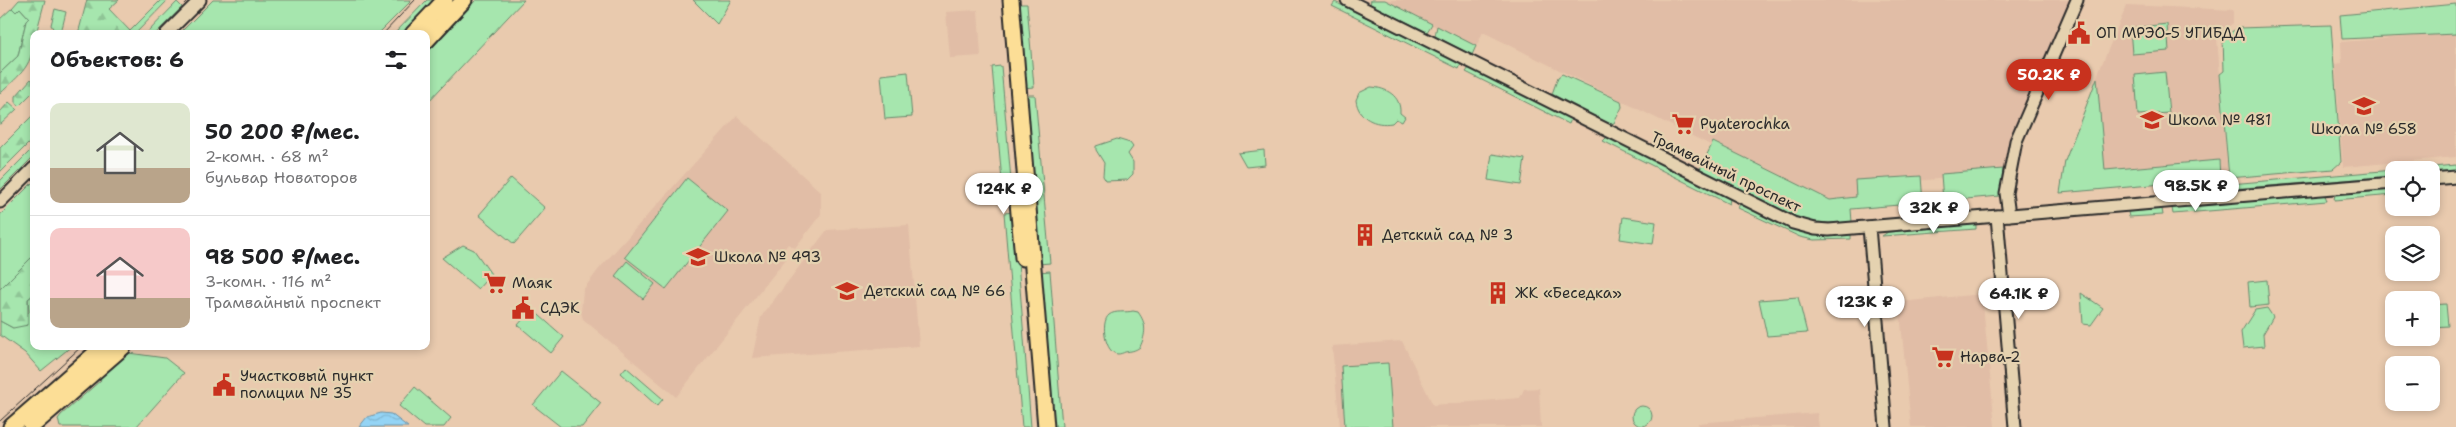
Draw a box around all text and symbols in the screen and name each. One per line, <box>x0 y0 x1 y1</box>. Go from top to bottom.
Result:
public building icon: ОП МРЭО-5 УГИБДД <box>2066 20 2092 46</box>
place label: ОП МРЭО-5 УГИБДД <box>2096 23 2246 43</box>
text: Объектов: 6 <box>50 46 184 74</box>
icon: filters <box>382 46 410 74</box>
pin: 50.2K ₽ <box>2003 58 2095 101</box>
text: 50.2K ₽ <box>2017 64 2081 85</box>
school or university icon: Школа № 658 <box>2351 93 2377 119</box>
school or university icon: Школа № 481 <box>2139 107 2165 133</box>
place label: Школа № 481 <box>2168 110 2271 130</box>
supermarket icon: Pyaterochka <box>1670 111 1696 137</box>
place label: Pyaterochka <box>1700 114 1791 134</box>
text: 50 200 ₽/мес. <box>205 118 360 146</box>
place label: Школа № 658 <box>2311 119 2417 139</box>
icon: home <box>90 123 150 183</box>
street label: Трамвайный проспект <box>1647 127 1805 217</box>
text: 2-комн. · 68 m² <box>205 146 329 167</box>
map controls <box>2385 161 2440 411</box>
button: locate <box>2385 161 2440 216</box>
text: бульвар Новаторов <box>205 167 357 188</box>
pin: 98.5K ₽ <box>2150 170 2242 212</box>
pin: 124K ₽ <box>963 172 1045 215</box>
text: 98.5K ₽ <box>2164 175 2228 196</box>
text: 124K ₽ <box>976 178 1032 199</box>
pin: 32K ₽ <box>1899 192 1969 234</box>
text: 32K ₽ <box>1909 197 1959 218</box>
building icon: Детский сад № 3 <box>1352 222 1378 248</box>
place label: Детский сад № 3 <box>1382 225 1513 245</box>
button: layers <box>2385 226 2440 281</box>
text: 98 500 ₽/мес. <box>205 243 360 271</box>
school or university icon: Школа № 493 <box>685 244 711 270</box>
place label: Школа № 493 <box>714 247 821 267</box>
icon: home <box>90 248 150 308</box>
supermarket icon: Маяк <box>482 270 508 296</box>
text: 3-комн. · 116 m² <box>205 271 332 292</box>
place label: Маяк <box>512 273 552 293</box>
school or university icon: Детский сад № 66 <box>834 278 860 304</box>
pin: 64.1K ₽ <box>1973 278 2065 320</box>
building icon: ЖК «Беседка» <box>1485 280 1511 306</box>
place label: Детский сад № 66 <box>864 281 1005 301</box>
place label: ЖК «Беседка» <box>1515 283 1622 303</box>
text: 64.1K ₽ <box>1989 283 2049 304</box>
pin: 123K ₽ <box>1824 286 1906 328</box>
text: 123K ₽ <box>1837 291 1893 312</box>
button: + <box>2385 291 2440 346</box>
text: Трамвайный проспект <box>205 292 381 313</box>
public building icon: СДЭК <box>510 295 536 321</box>
place label: СДЭК <box>540 298 580 318</box>
supermarket icon: Нарва-2 <box>1930 344 1956 370</box>
place label: Нарва-2 <box>1960 347 2021 367</box>
button: − <box>2385 356 2440 411</box>
place label: Участковый пункт полиции № 35 <box>240 366 374 403</box>
public building icon: Участковый пункт полиции № 35 <box>211 372 237 398</box>

